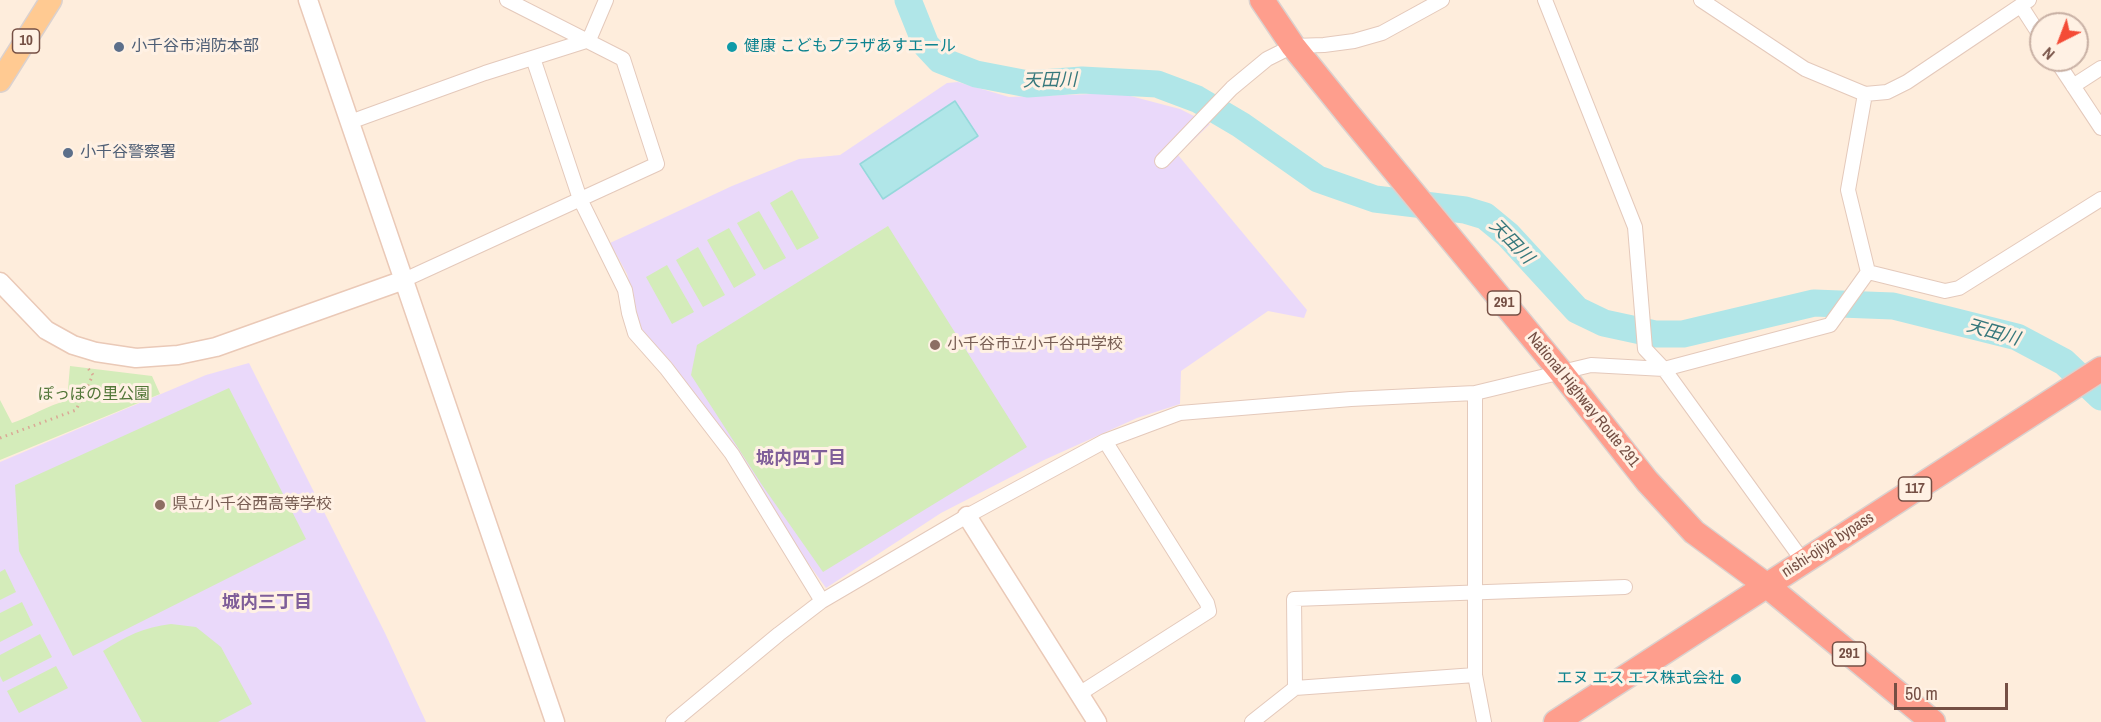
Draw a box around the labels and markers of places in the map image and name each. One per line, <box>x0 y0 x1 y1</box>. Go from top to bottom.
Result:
place label: 小千谷市消防本部 <box>131 37 259 57</box>
place label: 健康 こどもプラザあすエール <box>744 37 956 57</box>
marker: 小千谷市消防本部 <box>112 40 126 54</box>
marker: 健康 こどもプラザあすエール <box>725 40 739 54</box>
place label: 小千谷警察署 <box>80 143 176 163</box>
marker: 小千谷警察署 <box>61 146 75 160</box>
place label: 小千谷市立小千谷中学校 <box>947 335 1123 355</box>
marker: 小千谷市立小千谷中学校 <box>928 338 942 352</box>
place label: 県立小千谷西高等学校 <box>172 495 332 515</box>
marker: 県立小千谷西高等学校 <box>153 498 167 512</box>
place label: エヌ エス エス株式会社 <box>1557 669 1724 689</box>
marker: エヌ エス エス株式会社 <box>1729 672 1743 686</box>

